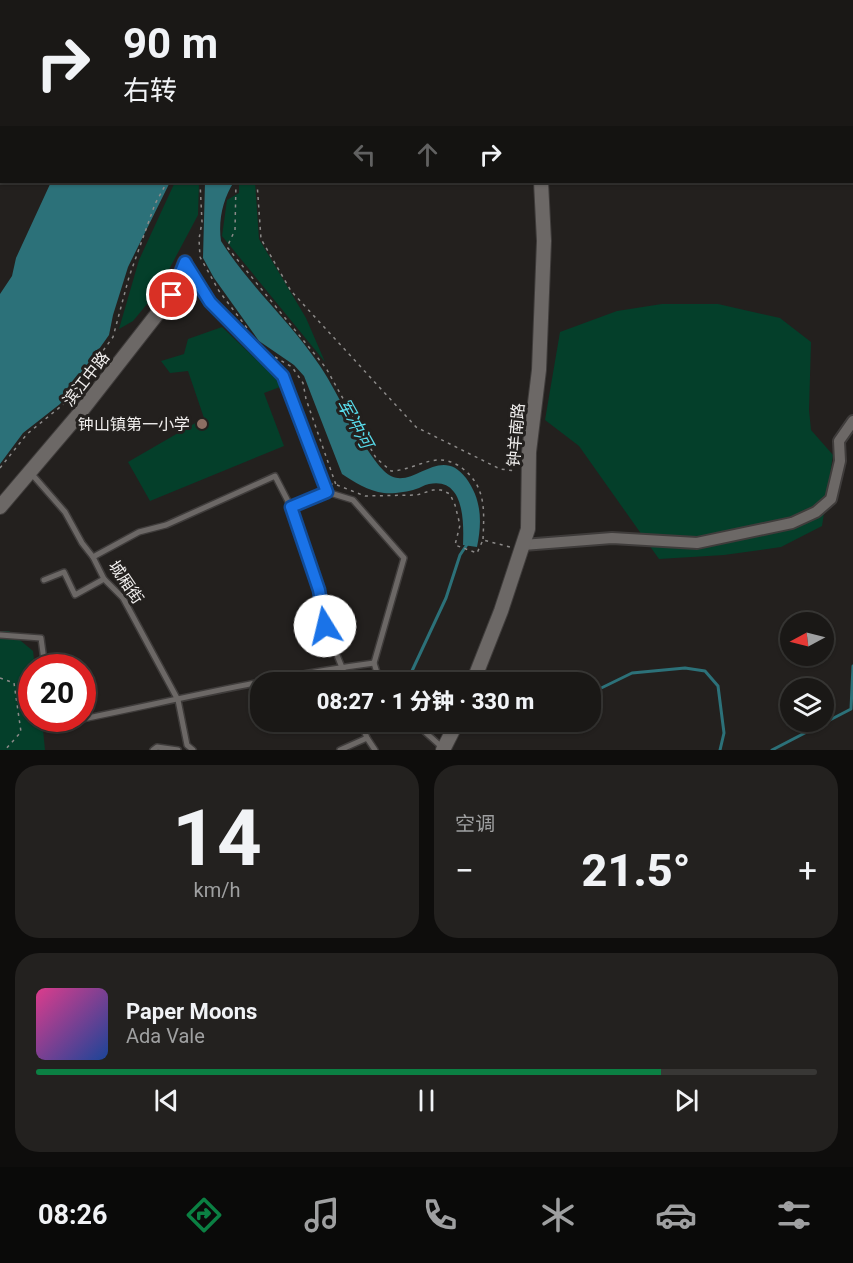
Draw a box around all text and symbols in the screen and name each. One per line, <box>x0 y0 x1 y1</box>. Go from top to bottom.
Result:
text: 90 m <box>123 19 218 68</box>
icon: right <box>24 24 102 102</box>
text: 右转 <box>123 75 177 107</box>
icon: left <box>348 138 381 171</box>
icon: ahead <box>411 138 444 171</box>
icon: right <box>474 138 507 171</box>
pin <box>146 269 197 320</box>
icon: arrive <box>155 278 188 311</box>
street label: 滨江中路 <box>59 348 113 410</box>
water label: 军冲河 <box>333 394 379 454</box>
street label: 钟羊南路 <box>504 402 528 468</box>
place label: 钟山镇第一小学 <box>78 415 190 434</box>
marker: 钟山镇第一小学 <box>195 417 209 431</box>
street label: 城厢街 <box>105 557 147 607</box>
position arrow <box>293 594 357 658</box>
north arrow <box>780 612 834 666</box>
map controls <box>780 612 834 732</box>
speed limit sign: 20 <box>18 654 96 732</box>
button: layers <box>780 678 834 732</box>
text: 08:27 · 1 分钟 · 330 m <box>317 689 534 714</box>
text: 14 <box>172 793 262 884</box>
text: 空调 <box>455 812 495 836</box>
text: 21.5° <box>582 844 691 897</box>
text: − <box>455 851 474 890</box>
text: + <box>798 851 817 890</box>
text: km/h <box>194 878 240 902</box>
text: Paper Moons <box>126 999 257 1024</box>
text: Ada Vale <box>126 1024 205 1048</box>
icon: previous <box>150 1084 183 1117</box>
icon: pause <box>410 1084 443 1117</box>
icon: next <box>670 1084 703 1117</box>
icon: directions <box>183 1194 225 1236</box>
icon: music <box>301 1194 343 1236</box>
icon: phone <box>419 1194 461 1236</box>
icon: climate <box>537 1194 579 1236</box>
icon: car <box>655 1194 697 1236</box>
icon: filters <box>773 1194 815 1236</box>
text: 08:26 <box>38 1199 108 1231</box>

